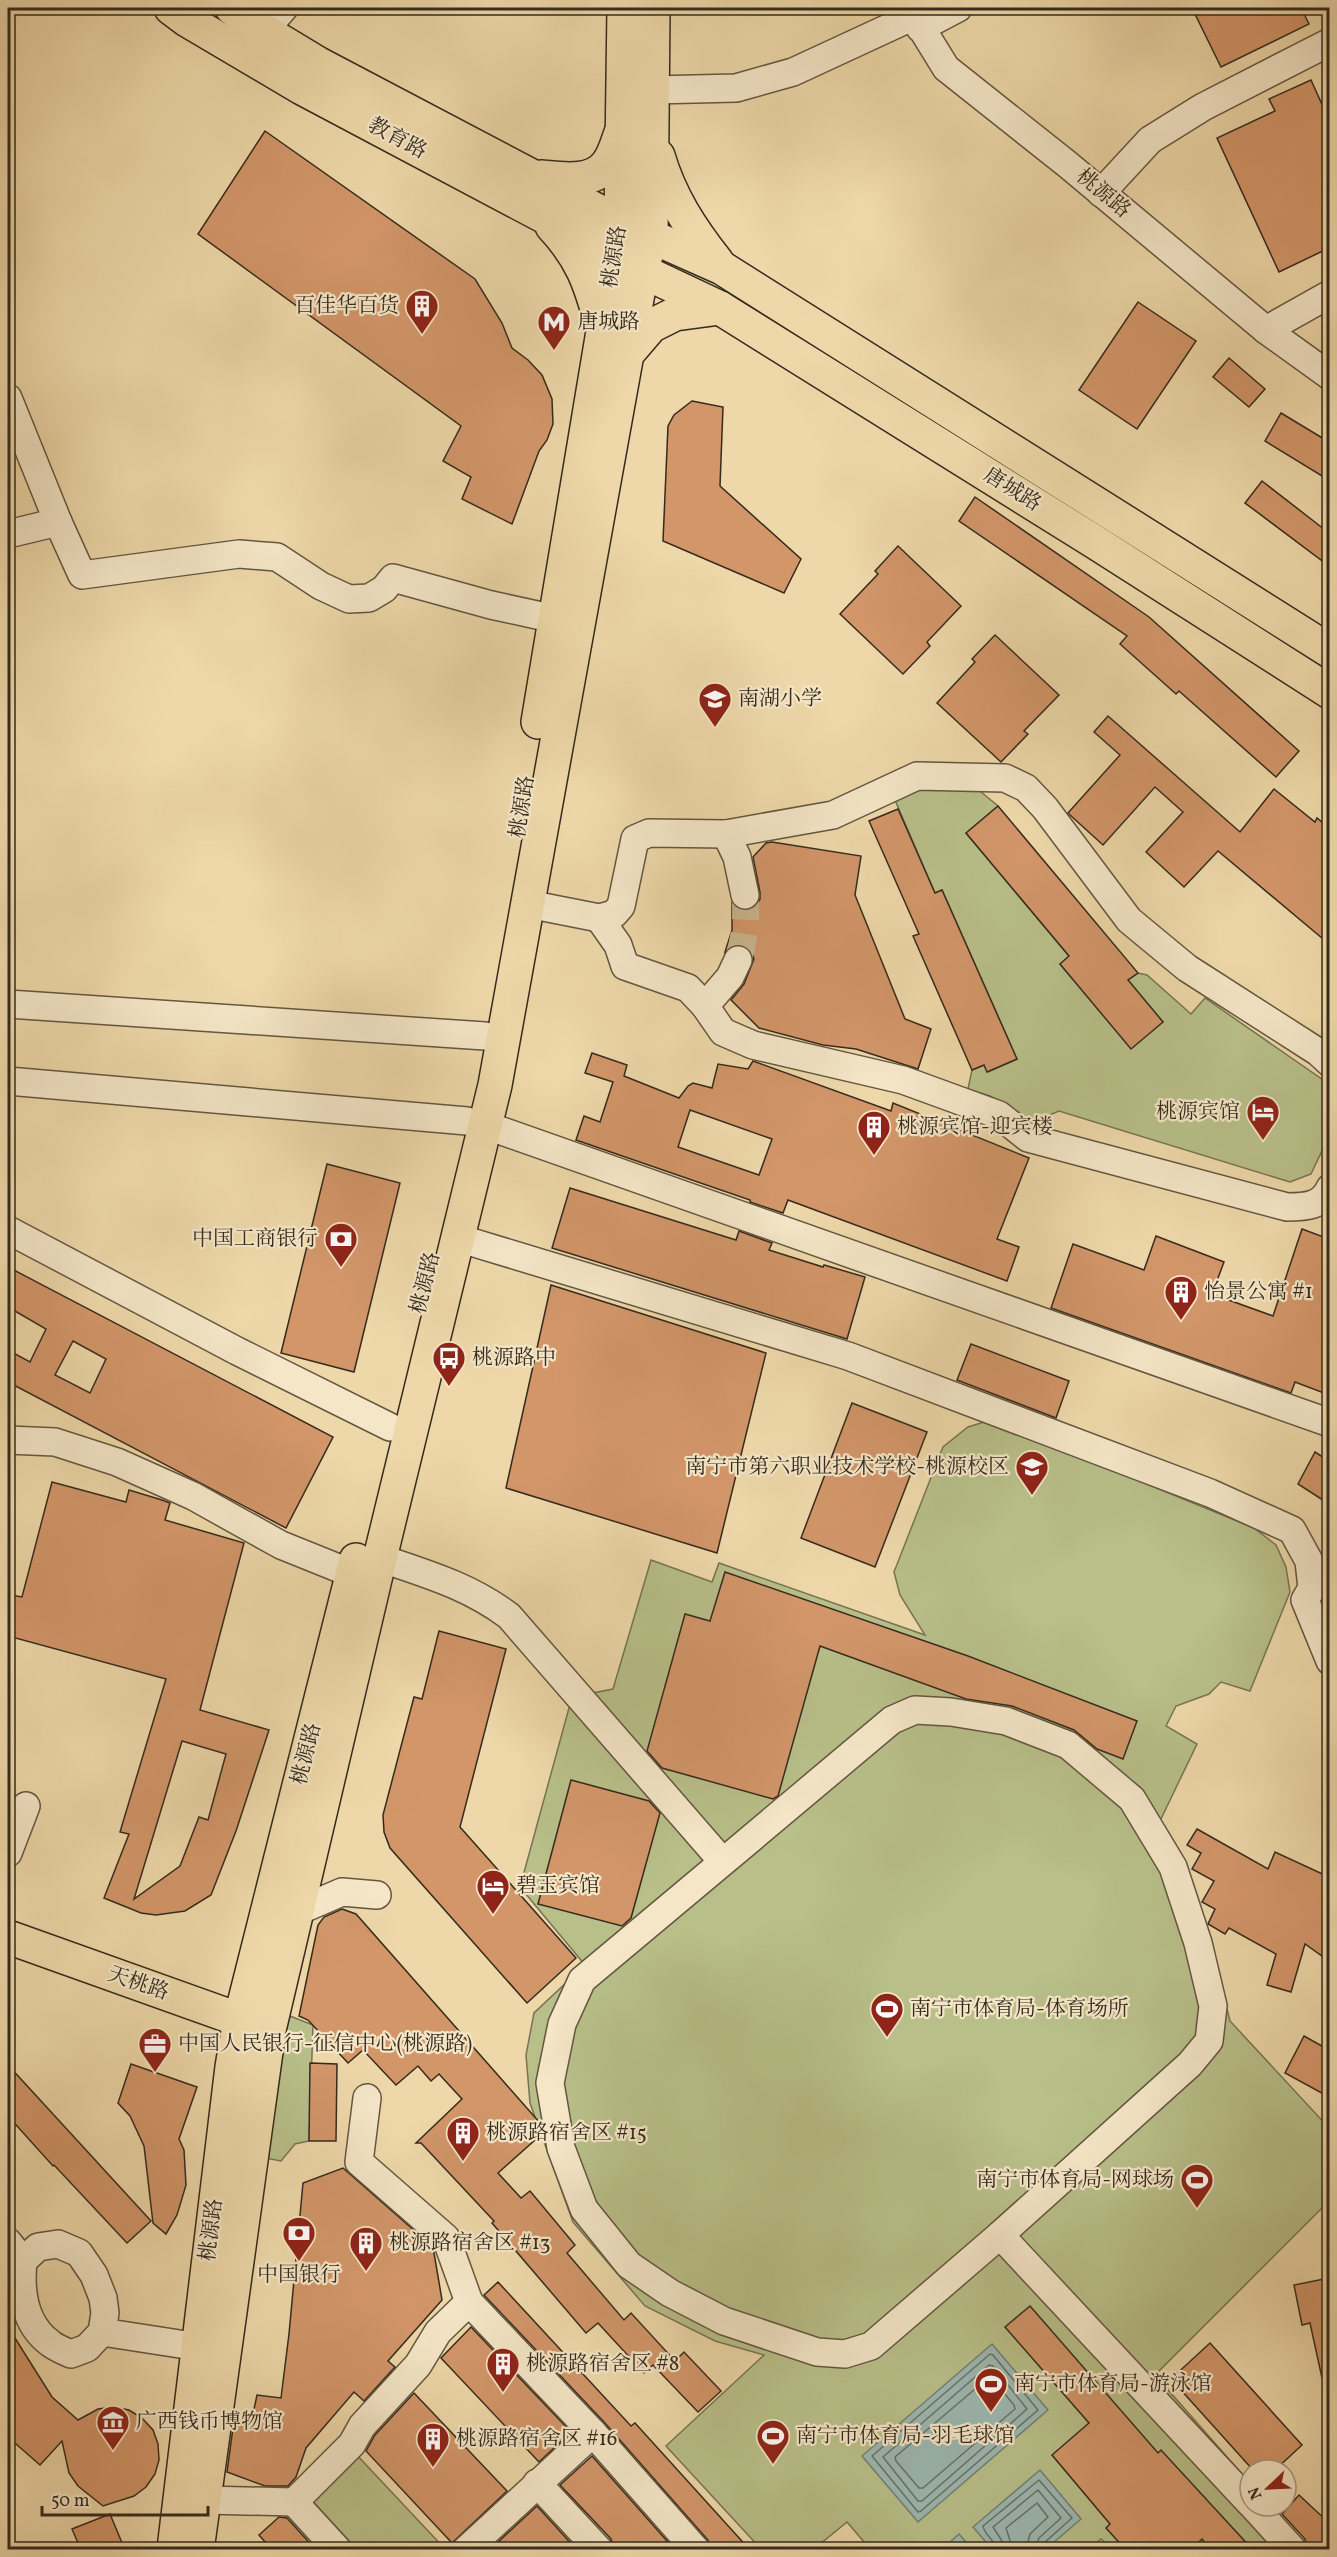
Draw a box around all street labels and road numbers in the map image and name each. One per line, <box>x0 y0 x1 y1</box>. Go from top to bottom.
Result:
street label: 教育路 <box>362 111 432 167</box>
street label: 桃源路 <box>1070 163 1136 225</box>
street label: 桃源路 <box>596 224 634 290</box>
street label: 唐城路 <box>978 461 1046 519</box>
street label: 桃源路 <box>504 774 542 840</box>
street label: 桃源路 <box>404 1249 448 1317</box>
street label: 桃源路 <box>285 1720 329 1788</box>
street label: 天桃路 <box>103 1960 173 2008</box>
street label: 桃源路 <box>194 2197 230 2263</box>

